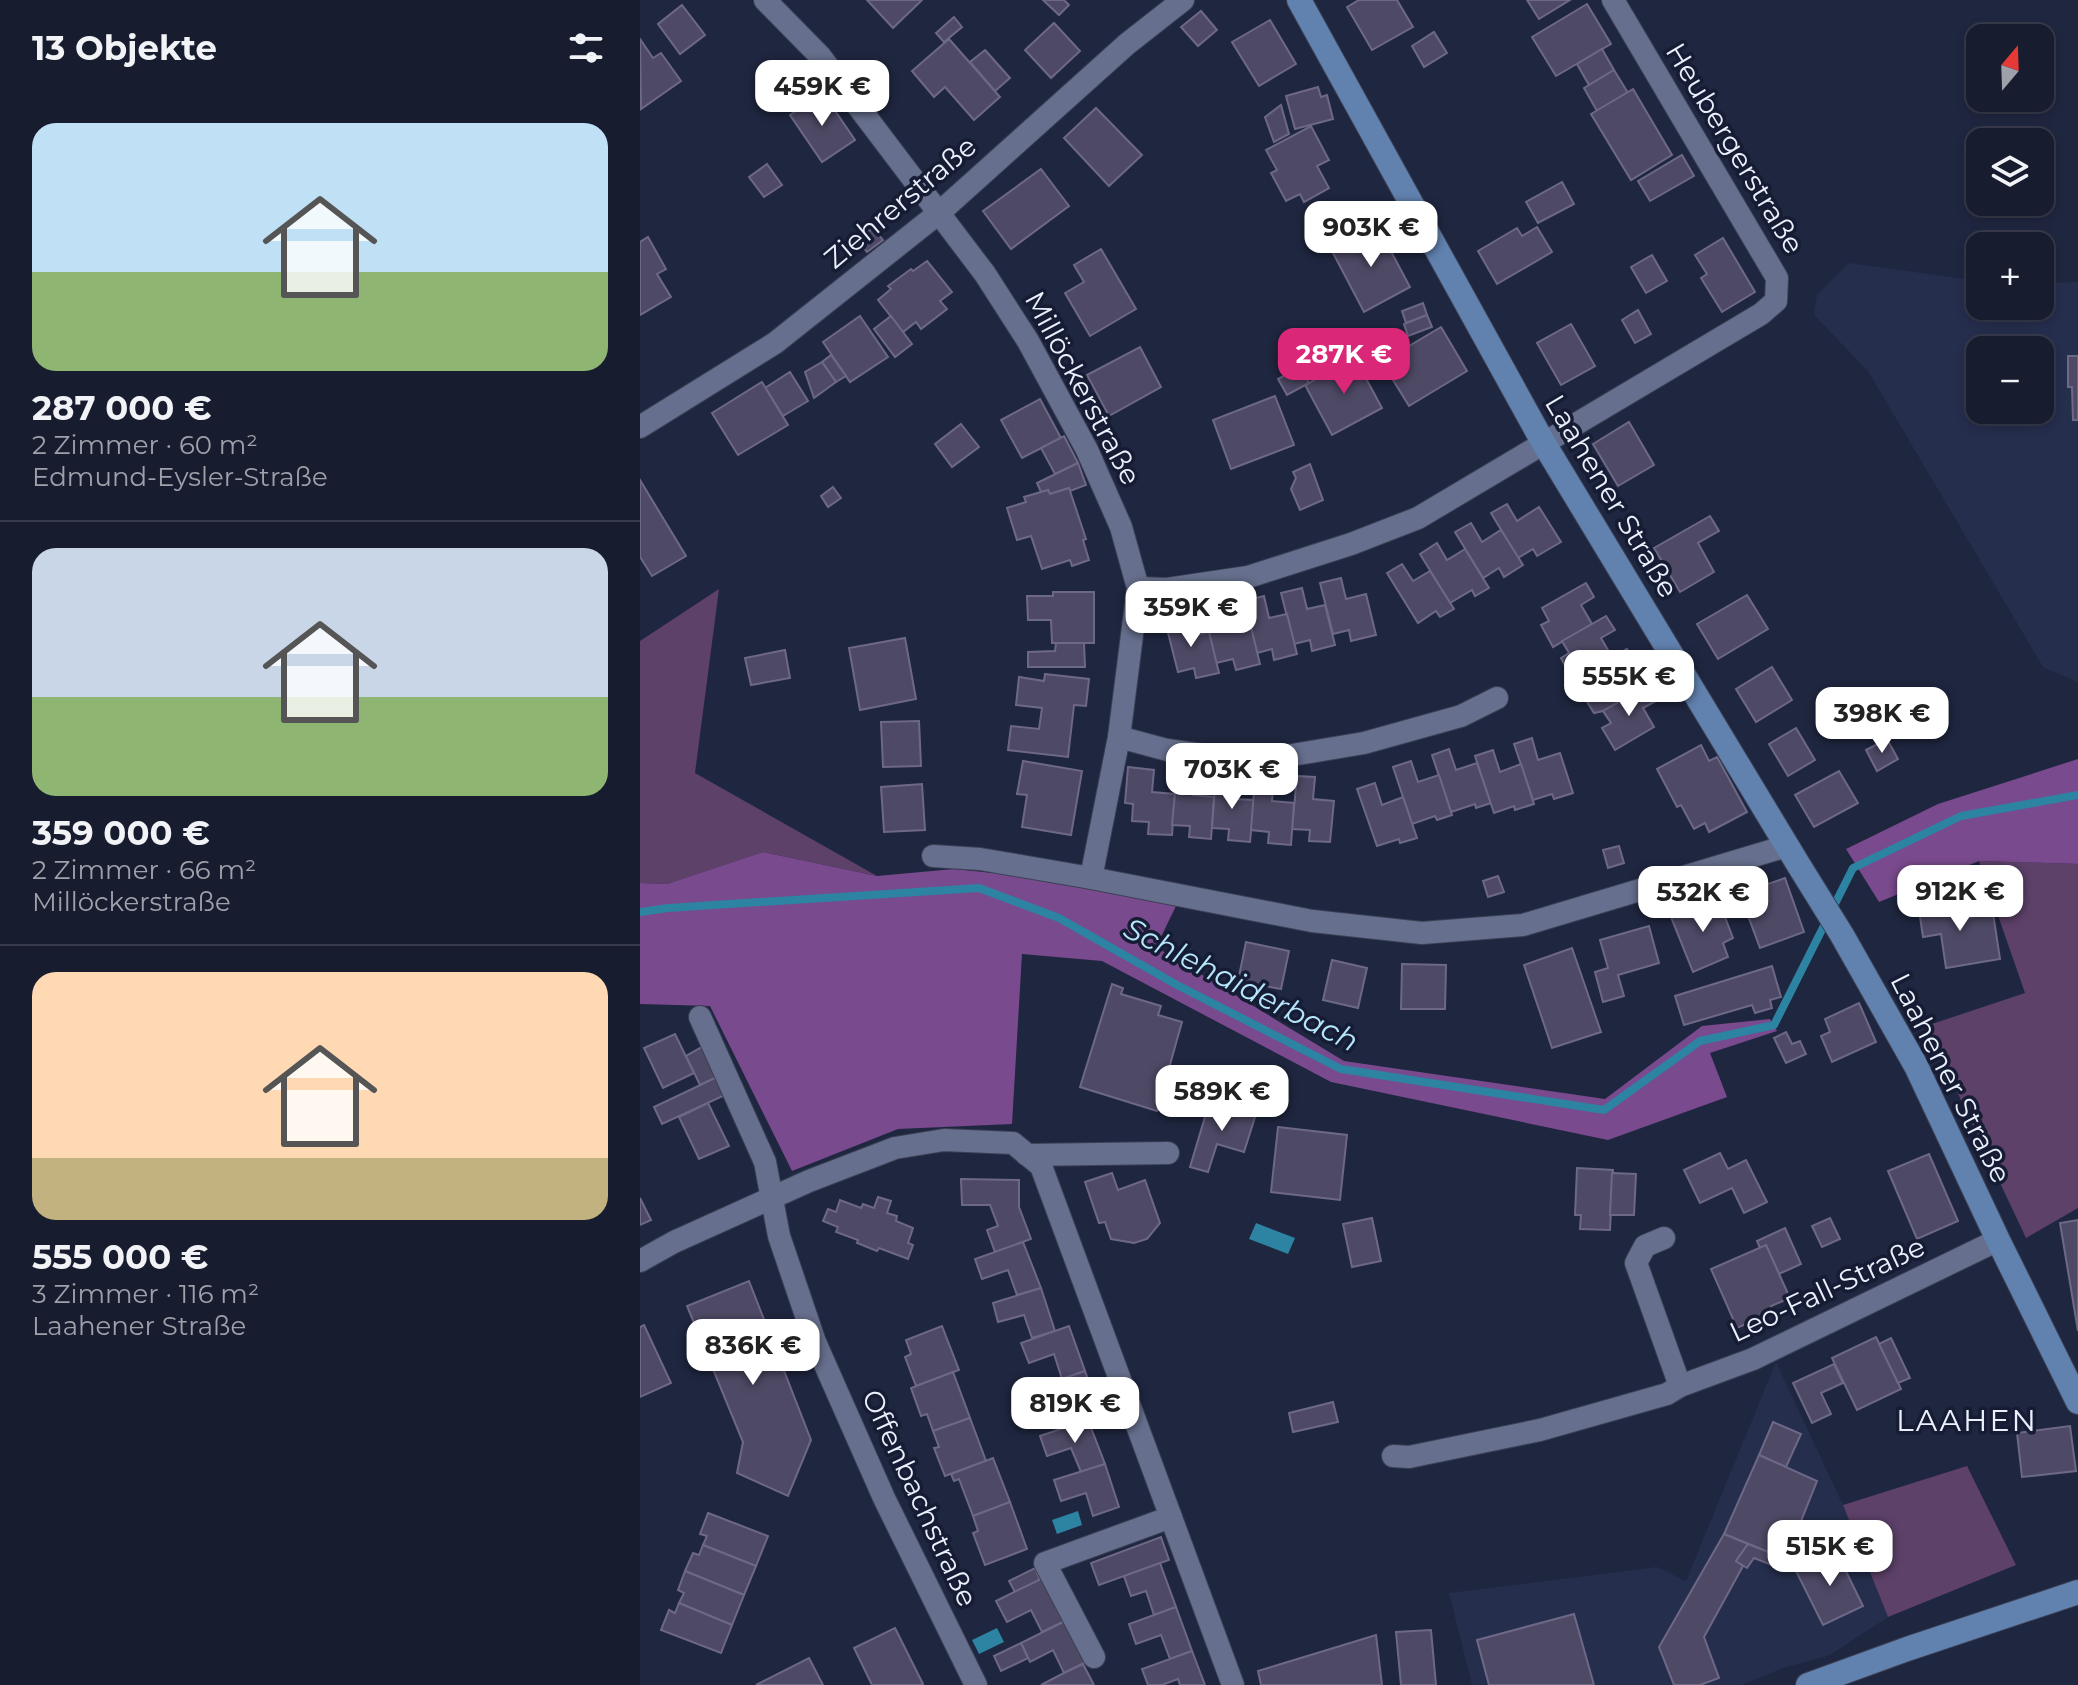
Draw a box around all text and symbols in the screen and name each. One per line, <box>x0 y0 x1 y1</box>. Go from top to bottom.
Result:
north arrow <box>1966 24 2054 112</box>
map controls <box>1966 24 2054 424</box>
icon: filters <box>564 26 608 70</box>
text: 13 Objekte <box>32 27 217 69</box>
street label: Heubergerstraße <box>1659 36 1811 260</box>
pin: 459K € <box>757 60 887 128</box>
text: 459K € <box>773 70 871 102</box>
button: layers <box>1966 128 2054 216</box>
street label: Ziehrerstraße <box>817 129 983 275</box>
icon: home <box>248 175 392 319</box>
pin: 903K € <box>1306 201 1436 269</box>
text: 903K € <box>1322 211 1420 243</box>
button: + <box>1966 232 2054 320</box>
street label: Millöckerstraße <box>1018 286 1148 490</box>
pin: 287K € <box>1279 328 1409 396</box>
button: − <box>1966 336 2054 424</box>
text: 287K € <box>1296 338 1392 370</box>
text: 287 000 € <box>32 387 212 429</box>
street label: Laahener Straße <box>1538 388 1686 604</box>
text: 2 Zimmer · 60 m² <box>32 429 258 461</box>
text: Edmund-Eysler-Straße <box>32 461 328 493</box>
pin: 359K € <box>1126 581 1256 649</box>
text: 359K € <box>1144 591 1238 623</box>
icon: home <box>248 600 392 744</box>
pin: 555K € <box>1564 650 1694 718</box>
text: 555K € <box>1582 660 1676 692</box>
pin: 398K € <box>1817 687 1947 755</box>
text: 398K € <box>1834 697 1930 729</box>
pin: 703K € <box>1167 743 1297 811</box>
text: 703K € <box>1184 753 1280 785</box>
text: 359 000 € <box>32 812 210 854</box>
text: 2 Zimmer · 66 m² <box>32 854 256 886</box>
pin: 912K € <box>1895 865 2025 933</box>
pin: 532K € <box>1638 866 1768 934</box>
text: 912K € <box>1915 875 2005 907</box>
text: 532K € <box>1656 876 1750 908</box>
text: Millöckerstraße <box>32 886 231 918</box>
water label: Schlehaiderbach <box>1118 909 1365 1060</box>
street label: Laahener Straße <box>1884 968 2018 1188</box>
icon: home <box>248 1024 392 1168</box>
pin: 589K € <box>1157 1065 1287 1133</box>
text: 589K € <box>1174 1075 1270 1107</box>
street label: Leo-Fall-Straße <box>1724 1229 1930 1349</box>
text: 555 000 € <box>32 1236 208 1278</box>
text: 3 Zimmer · 116 m² <box>32 1278 259 1310</box>
text: Laahener Straße <box>32 1310 246 1342</box>
pin: 836K € <box>688 1319 818 1387</box>
text: 836K € <box>705 1329 801 1361</box>
pin: 819K € <box>1010 1377 1140 1445</box>
street label: Offenbachstraße <box>855 1384 985 1612</box>
text: 819K € <box>1029 1387 1121 1419</box>
district label: LAAHEN <box>1896 1402 2038 1439</box>
pin: 515K € <box>1765 1520 1895 1588</box>
text: 515K € <box>1786 1530 1874 1562</box>

